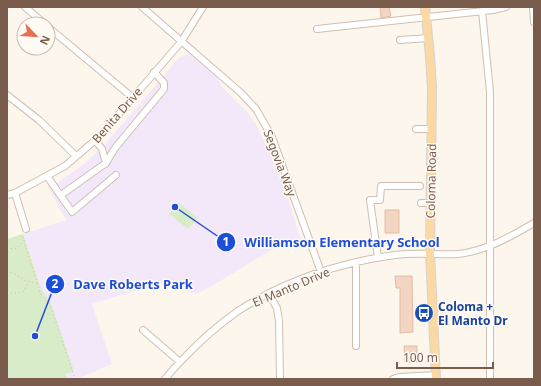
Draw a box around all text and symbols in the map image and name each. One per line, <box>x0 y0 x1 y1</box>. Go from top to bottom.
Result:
north arrow <box>16 16 56 56</box>
text: N <box>37 33 54 48</box>
street label: Benita Drive <box>88 83 146 147</box>
street label: Segovia Way <box>259 127 301 200</box>
street label: Coloma Road <box>422 143 440 219</box>
callout: Williamson Elementary School <box>216 230 448 255</box>
text: 1 <box>223 233 229 250</box>
text: Williamson Elementary School <box>244 233 440 251</box>
street label: El Manto Drive <box>250 263 332 311</box>
callout: Dave Roberts Park <box>45 272 200 297</box>
text: 2 <box>52 275 59 292</box>
text: Dave Roberts Park <box>73 275 194 293</box>
place label: Coloma + El Manto Dr <box>438 298 508 329</box>
bus stop icon: Coloma + El Manto Dr <box>413 302 435 324</box>
scale bar <box>397 344 493 370</box>
text: 100 m <box>403 349 438 366</box>

